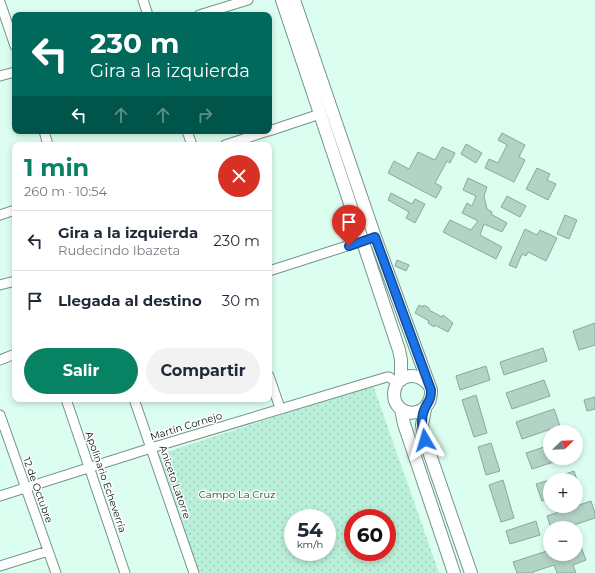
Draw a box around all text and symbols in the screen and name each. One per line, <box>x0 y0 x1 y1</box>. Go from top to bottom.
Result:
text: 230 m <box>90 26 179 60</box>
icon: left <box>24 28 76 80</box>
text: Gira a la izquierda <box>90 60 250 82</box>
icon: left <box>68 104 90 126</box>
icon: ahead <box>110 104 132 126</box>
icon: ahead <box>152 104 174 126</box>
icon: right <box>194 104 216 126</box>
text: 1 min <box>24 153 89 182</box>
button: close <box>218 155 260 197</box>
text: 260 m · 10:54 <box>24 183 107 199</box>
pin <box>332 205 366 246</box>
icon: arrive <box>338 211 360 233</box>
text: Gira a la izquierda <box>58 223 198 242</box>
icon: left <box>24 230 46 252</box>
text: 230 m <box>213 231 260 250</box>
text: Rudecindo Ibazeta <box>58 242 180 258</box>
icon: arrive <box>24 290 46 312</box>
text: Llegada al destino <box>58 291 202 310</box>
text: 30 m <box>222 291 260 310</box>
button: Salir <box>24 348 138 394</box>
button: Compartir <box>146 348 260 394</box>
street label: Martín Cornejo <box>148 409 224 443</box>
position arrow <box>404 419 446 461</box>
north arrow <box>543 425 583 465</box>
map controls <box>543 425 583 561</box>
street label: Apolinario Echeverría <box>83 430 129 534</box>
street label: Aniceto Latorre <box>156 444 194 520</box>
street label: 12 de Octubre <box>20 455 56 525</box>
button: + <box>543 473 583 513</box>
park label: Campo La Cruz <box>199 488 275 501</box>
speed limit sign: 60 <box>344 509 396 561</box>
text: 54 <box>297 518 323 542</box>
button: − <box>543 521 583 561</box>
text: km/h <box>297 538 323 551</box>

